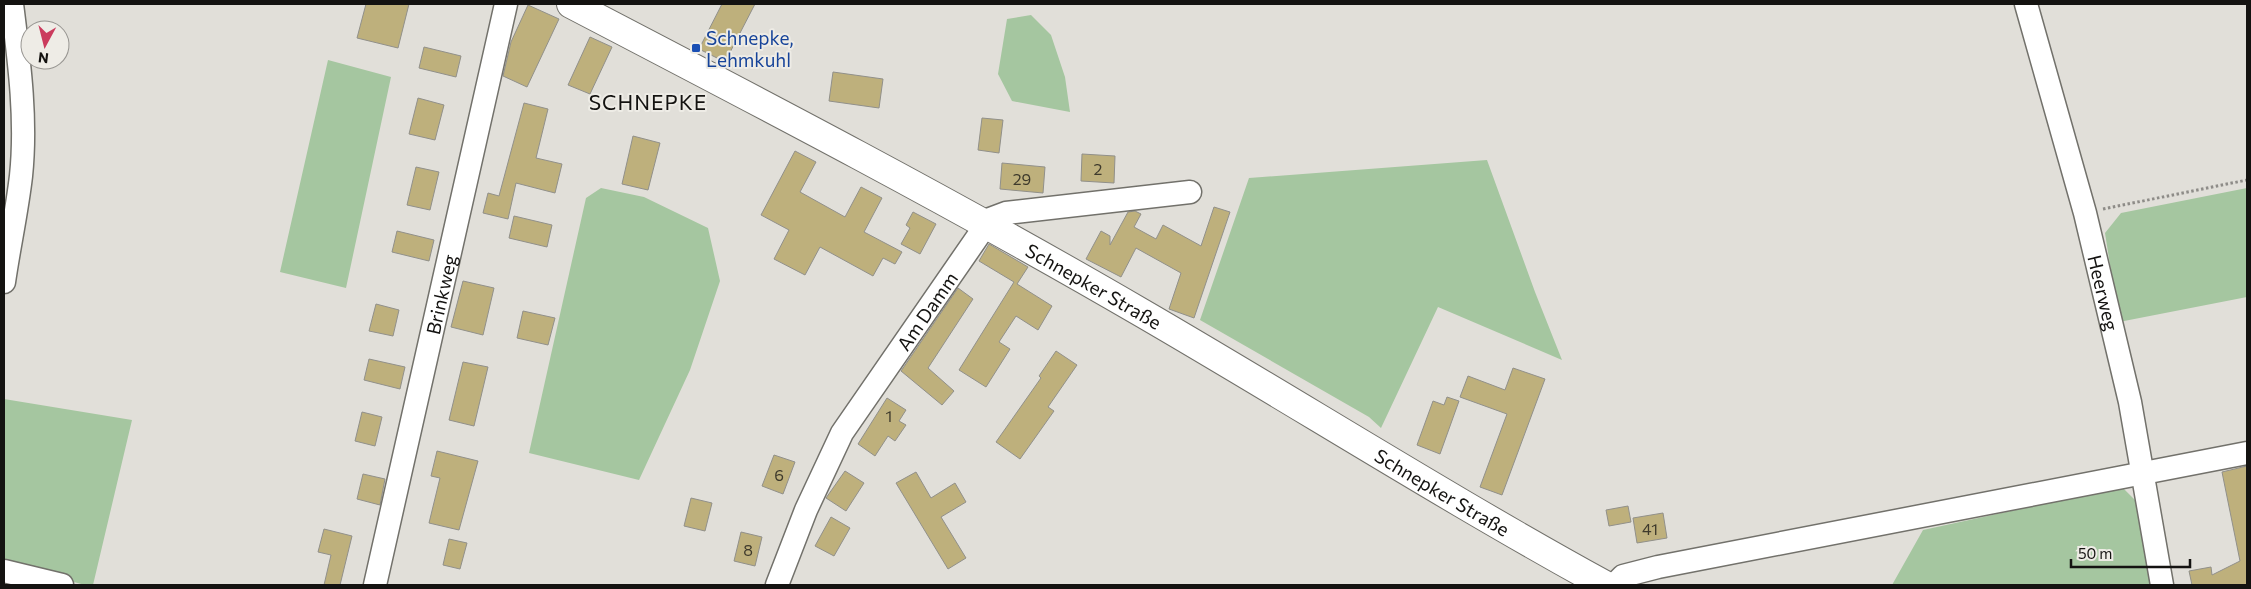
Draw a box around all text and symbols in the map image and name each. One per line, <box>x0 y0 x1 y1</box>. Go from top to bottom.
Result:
north arrow <box>20 20 70 70</box>
place label: Schnepke, Lehmkuhl <box>706 26 794 71</box>
marker: Schnepke, Lehmkuhl <box>690 42 702 54</box>
text: N <box>37 49 50 67</box>
district label: SCHNEPKE <box>589 89 707 114</box>
house number: 2 <box>1094 159 1103 178</box>
house number: 29 <box>1013 169 1031 188</box>
street label: Schnepker Straße <box>1022 238 1166 333</box>
street label: Brinkweg <box>420 252 461 336</box>
street label: Heerweg <box>2084 252 2124 333</box>
street label: Am Damm <box>891 267 962 355</box>
house number: 1 <box>886 406 892 425</box>
street label: Schnepker Straße <box>1371 443 1514 540</box>
house number: 6 <box>774 465 784 484</box>
house number: 41 <box>1642 519 1658 538</box>
scale bar <box>2071 536 2190 568</box>
house number: 8 <box>743 540 753 559</box>
text: 50 m <box>2078 544 2112 562</box>

